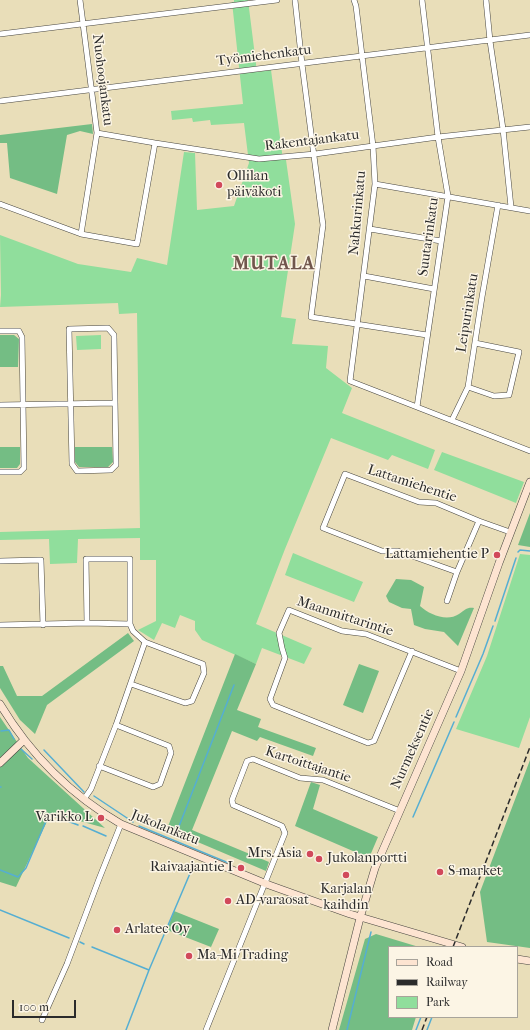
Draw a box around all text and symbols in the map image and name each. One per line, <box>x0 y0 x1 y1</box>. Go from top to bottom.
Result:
street label: Nuohoojankatu <box>88 33 116 127</box>
street label: Työmiehenkatu <box>216 42 312 70</box>
street label: Rakentajankatu <box>264 127 360 155</box>
place label: Ollilan päiväkoti <box>227 169 281 202</box>
street label: Nahkurinkatu <box>346 170 370 256</box>
marker: Ollilan päiväkoti <box>214 180 224 190</box>
street label: Suutarinkatu <box>415 197 443 277</box>
district label: MUTALA <box>233 254 315 276</box>
street label: Leipurinkatu <box>453 272 483 354</box>
street label: Lattamiehentie <box>365 462 459 506</box>
place label: Lattamiehentie P <box>385 547 489 563</box>
marker: Lattamiehentie P <box>492 550 502 560</box>
street label: Maanmittarintie <box>295 594 395 640</box>
street label: Nurmeksentie <box>388 706 438 792</box>
street label: Kartoittajantie <box>263 743 353 787</box>
street label: Jukolankatu <box>128 807 202 849</box>
place label: Varikko L <box>35 810 93 826</box>
marker: Varikko L <box>96 813 106 823</box>
place label: Mrs. Asia <box>248 846 302 862</box>
marker: Mrs. Asia <box>305 849 315 859</box>
place label: Jukolanportti <box>327 851 407 867</box>
marker: Jukolanportti <box>314 854 324 864</box>
place label: Raivaajantie I <box>150 860 233 876</box>
marker: Raivaajantie I <box>236 863 246 873</box>
place label: S-market <box>448 864 502 880</box>
marker: S-market <box>435 867 445 877</box>
marker: Karjalan kaihdin <box>341 870 351 880</box>
place label: Karjalan kaihdin <box>320 882 372 914</box>
place label: AD-varaosat <box>236 893 309 909</box>
marker: AD-varaosat <box>223 896 233 906</box>
place label: Arlatec Oy <box>125 922 190 938</box>
marker: Arlatec Oy <box>112 925 122 935</box>
legend <box>388 946 518 1018</box>
place label: Ma-Mi Trading <box>197 948 288 964</box>
marker: Ma-Mi Trading <box>184 951 194 961</box>
text: Road <box>426 955 453 969</box>
text: Railway <box>426 975 468 989</box>
scale bar <box>14 992 78 1018</box>
text: Park <box>426 995 450 1009</box>
text: 100 m <box>19 1000 49 1014</box>

